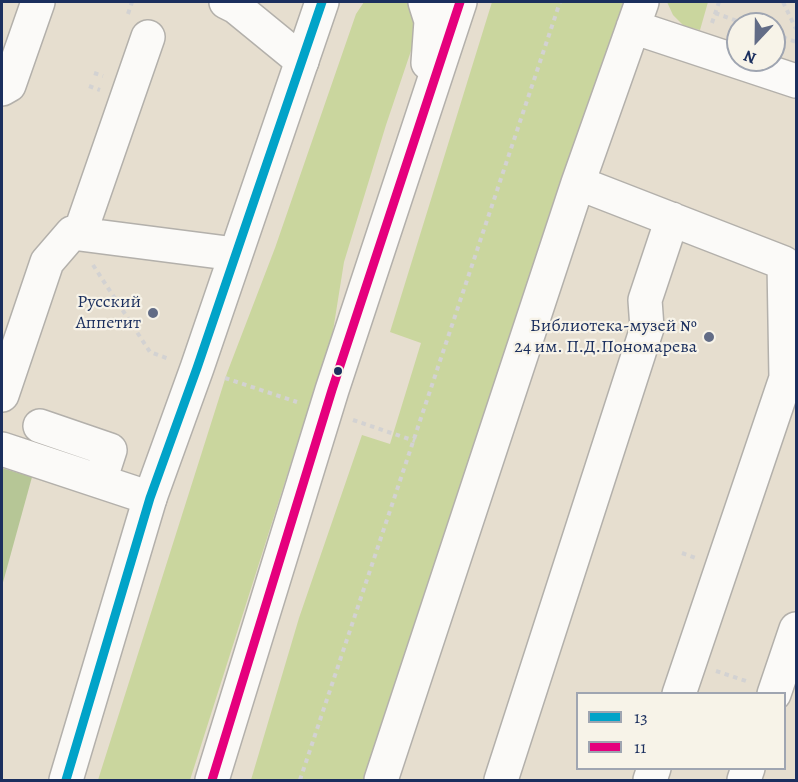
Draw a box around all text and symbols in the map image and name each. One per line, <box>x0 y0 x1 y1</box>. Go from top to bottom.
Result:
north arrow <box>726 12 786 72</box>
text: N <box>740 44 760 69</box>
place label: Русский Аппетит <box>76 292 141 334</box>
marker: Русский Аппетит <box>146 306 160 320</box>
place label: Библиотека-музей № 24 им. П.Д.Пономарева <box>514 316 697 358</box>
marker: Библиотека-музей № 24 им. П.Д.Пономарева <box>702 330 716 344</box>
unlabelled marker <box>332 365 344 377</box>
legend <box>576 692 786 770</box>
text: 13 <box>634 705 648 729</box>
text: 11 <box>634 735 646 759</box>

